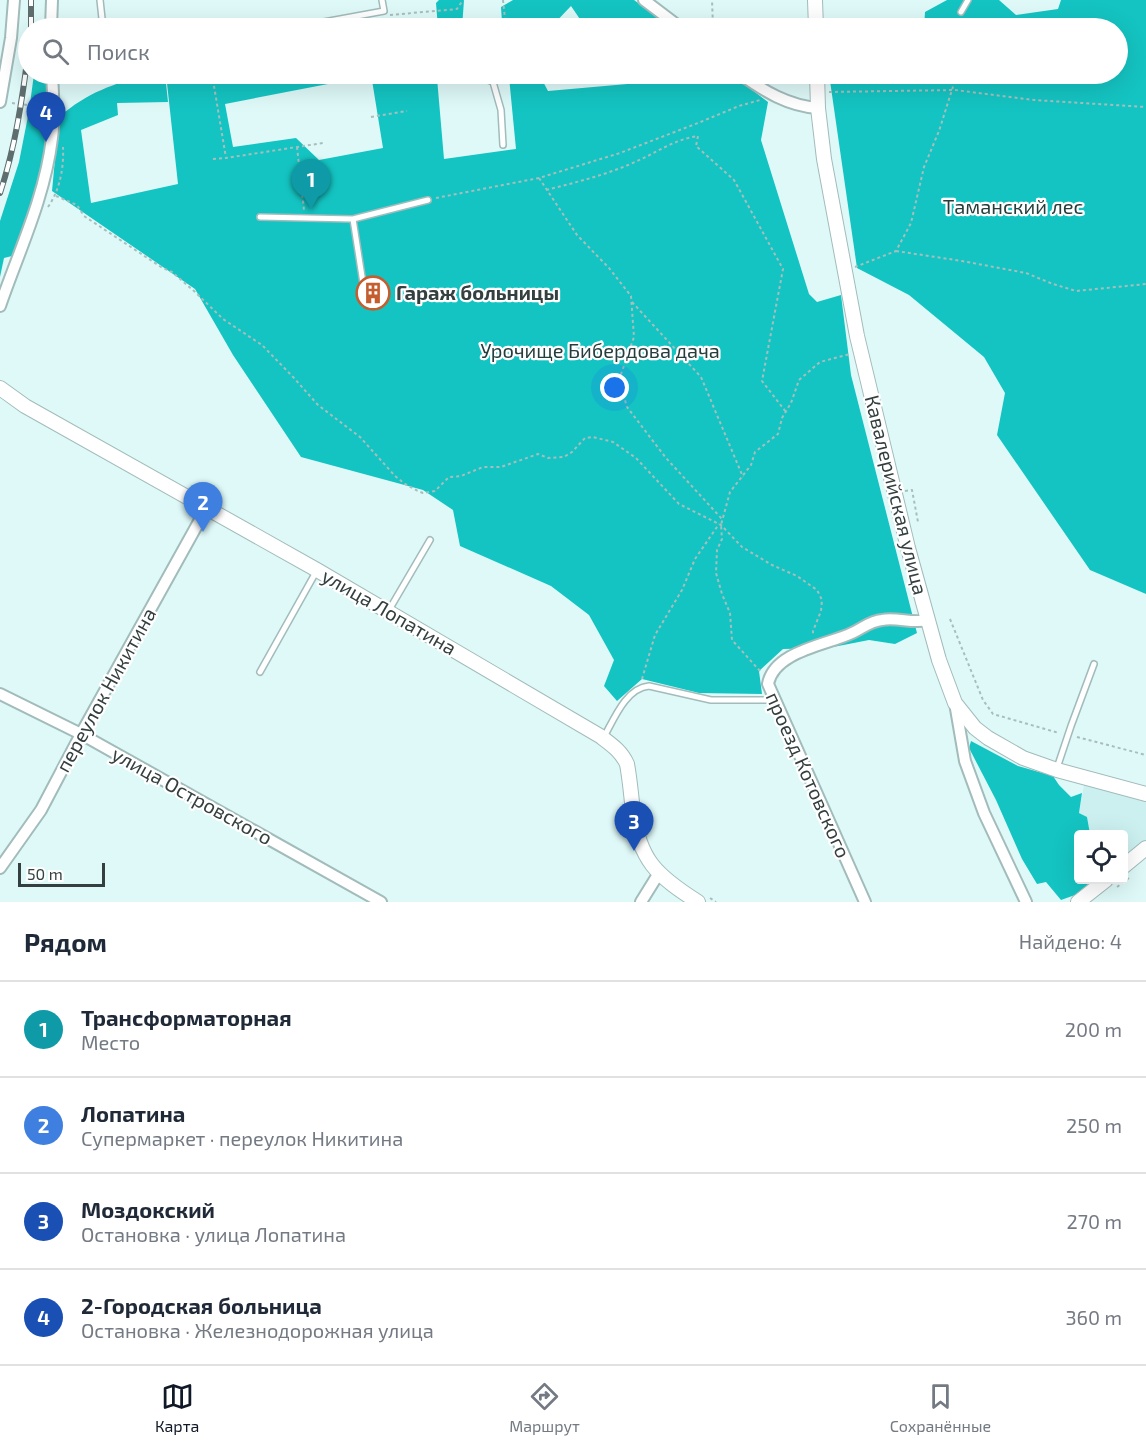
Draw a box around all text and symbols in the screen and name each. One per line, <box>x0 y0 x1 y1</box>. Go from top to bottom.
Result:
search box <box>18 18 1128 84</box>
icon: search <box>39 35 72 68</box>
text: Поиск <box>87 38 150 64</box>
pin: 4 <box>26 92 66 142</box>
pin: 1 <box>292 160 330 209</box>
park label: Таманский лес <box>943 194 1083 218</box>
building icon: Гараж больницы <box>355 275 391 311</box>
place label: Гараж больницы <box>396 280 559 304</box>
park label: Урочище Бибердова дача <box>480 338 720 362</box>
your location <box>600 373 629 402</box>
street label: Кавалерийская улица <box>860 392 933 597</box>
pin: 2 <box>184 482 222 532</box>
street label: улица Лопатина <box>317 563 461 660</box>
street label: переулок Никитина <box>50 603 161 776</box>
street label: проезд Котовского <box>762 688 856 861</box>
street label: улица Островского <box>108 741 277 850</box>
pin: 3 <box>614 802 654 851</box>
map controls <box>1074 830 1128 884</box>
button: locate <box>1074 830 1128 884</box>
scale bar <box>18 860 105 888</box>
text: 50 m <box>27 864 63 883</box>
text: Рядом <box>24 926 107 957</box>
text: Найдено: 4 <box>1019 929 1122 953</box>
text: Трансформаторная <box>81 1004 292 1030</box>
text: 1 <box>39 1017 48 1041</box>
text: 200 m <box>1065 1017 1122 1041</box>
text: Место <box>81 1030 140 1054</box>
text: Лопатина <box>81 1100 185 1126</box>
text: 2 <box>38 1113 49 1137</box>
text: 250 m <box>1066 1113 1122 1137</box>
text: Супермаркет · переулок Никитина <box>81 1126 403 1150</box>
text: Моздокский <box>81 1196 215 1222</box>
text: 3 <box>38 1209 49 1233</box>
text: 270 m <box>1066 1209 1122 1233</box>
text: Остановка · улица Лопатина <box>81 1222 346 1246</box>
text: 2-Городская больница <box>81 1292 322 1318</box>
text: 4 <box>37 1305 50 1329</box>
text: 360 m <box>1065 1305 1122 1329</box>
text: Остановка · Железнодорожная улица <box>81 1318 434 1342</box>
tab: Карта <box>155 1380 199 1435</box>
tab: Маршрут <box>509 1380 580 1435</box>
tab: Сохранённые <box>890 1380 991 1435</box>

